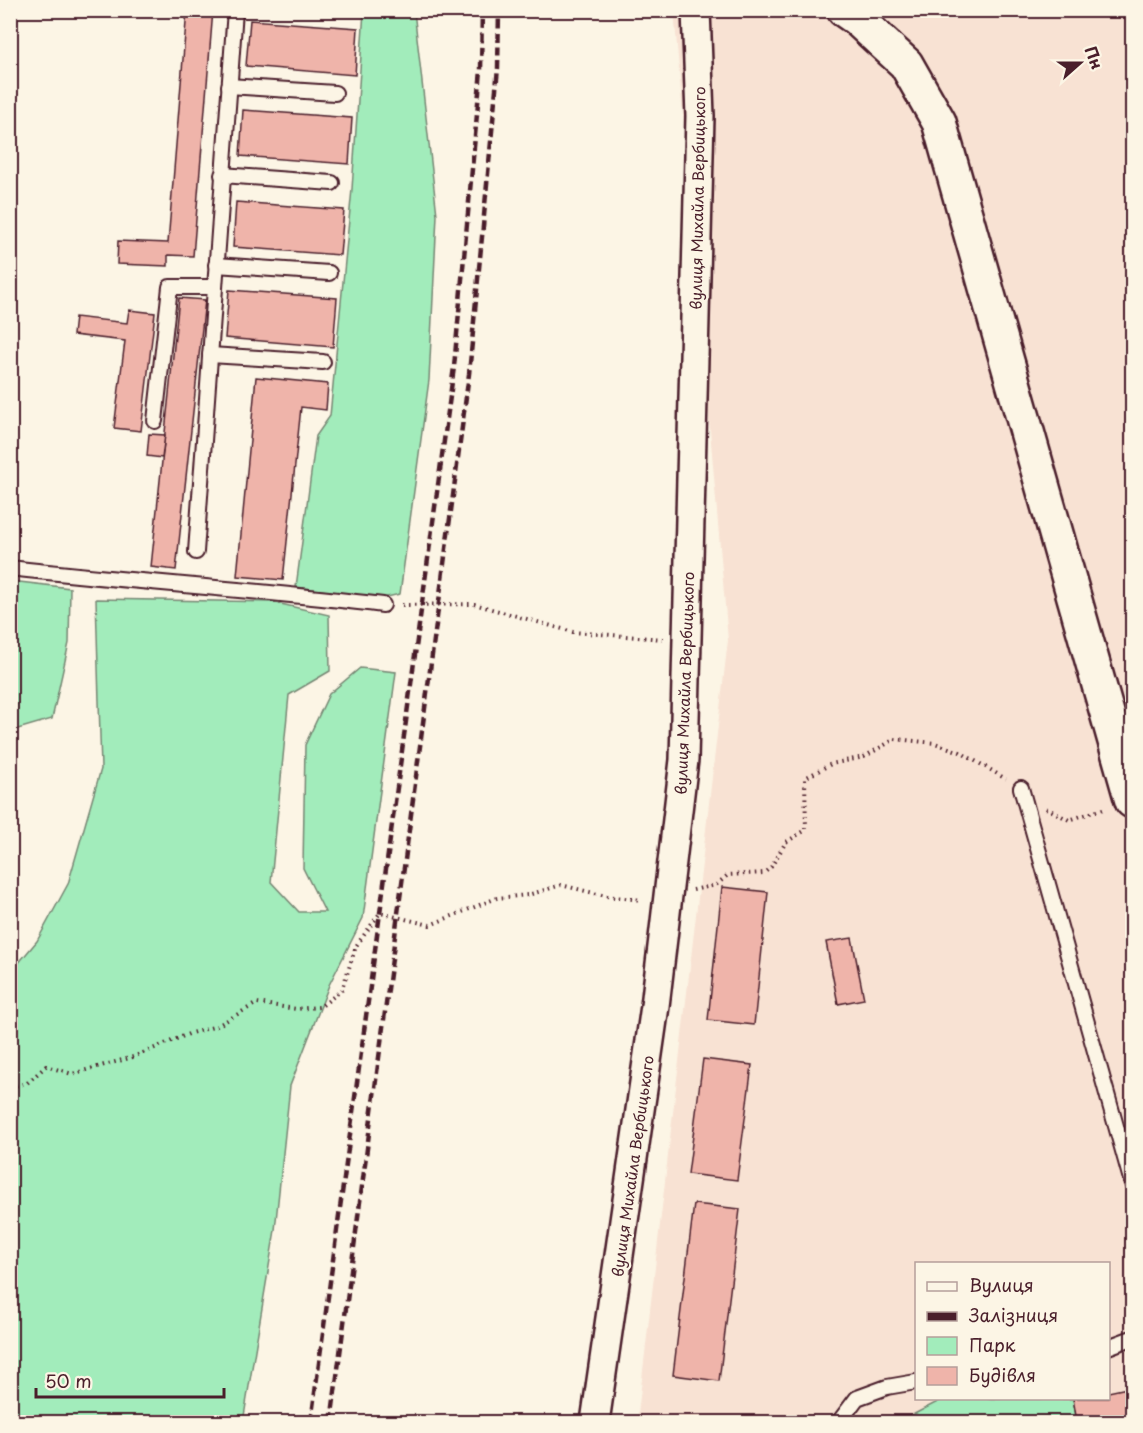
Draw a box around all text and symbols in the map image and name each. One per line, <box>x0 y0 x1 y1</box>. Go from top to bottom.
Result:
north arrow <box>1050 33 1110 93</box>
text: Пн <box>1080 42 1110 72</box>
street label: вулиця Михайла Вербицького <box>684 86 710 310</box>
street label: вулиця Михайла Вербицького <box>669 571 699 795</box>
street label: вулиця Михайла Вербицького <box>605 1054 659 1278</box>
legend <box>915 1262 1110 1400</box>
text: Вулиця <box>969 1271 1034 1298</box>
text: Залізниця <box>968 1301 1058 1328</box>
text: Парк <box>969 1331 1016 1358</box>
scale bar <box>36 1361 224 1399</box>
text: Будівля <box>969 1361 1036 1388</box>
text: 50 m <box>45 1367 92 1394</box>

